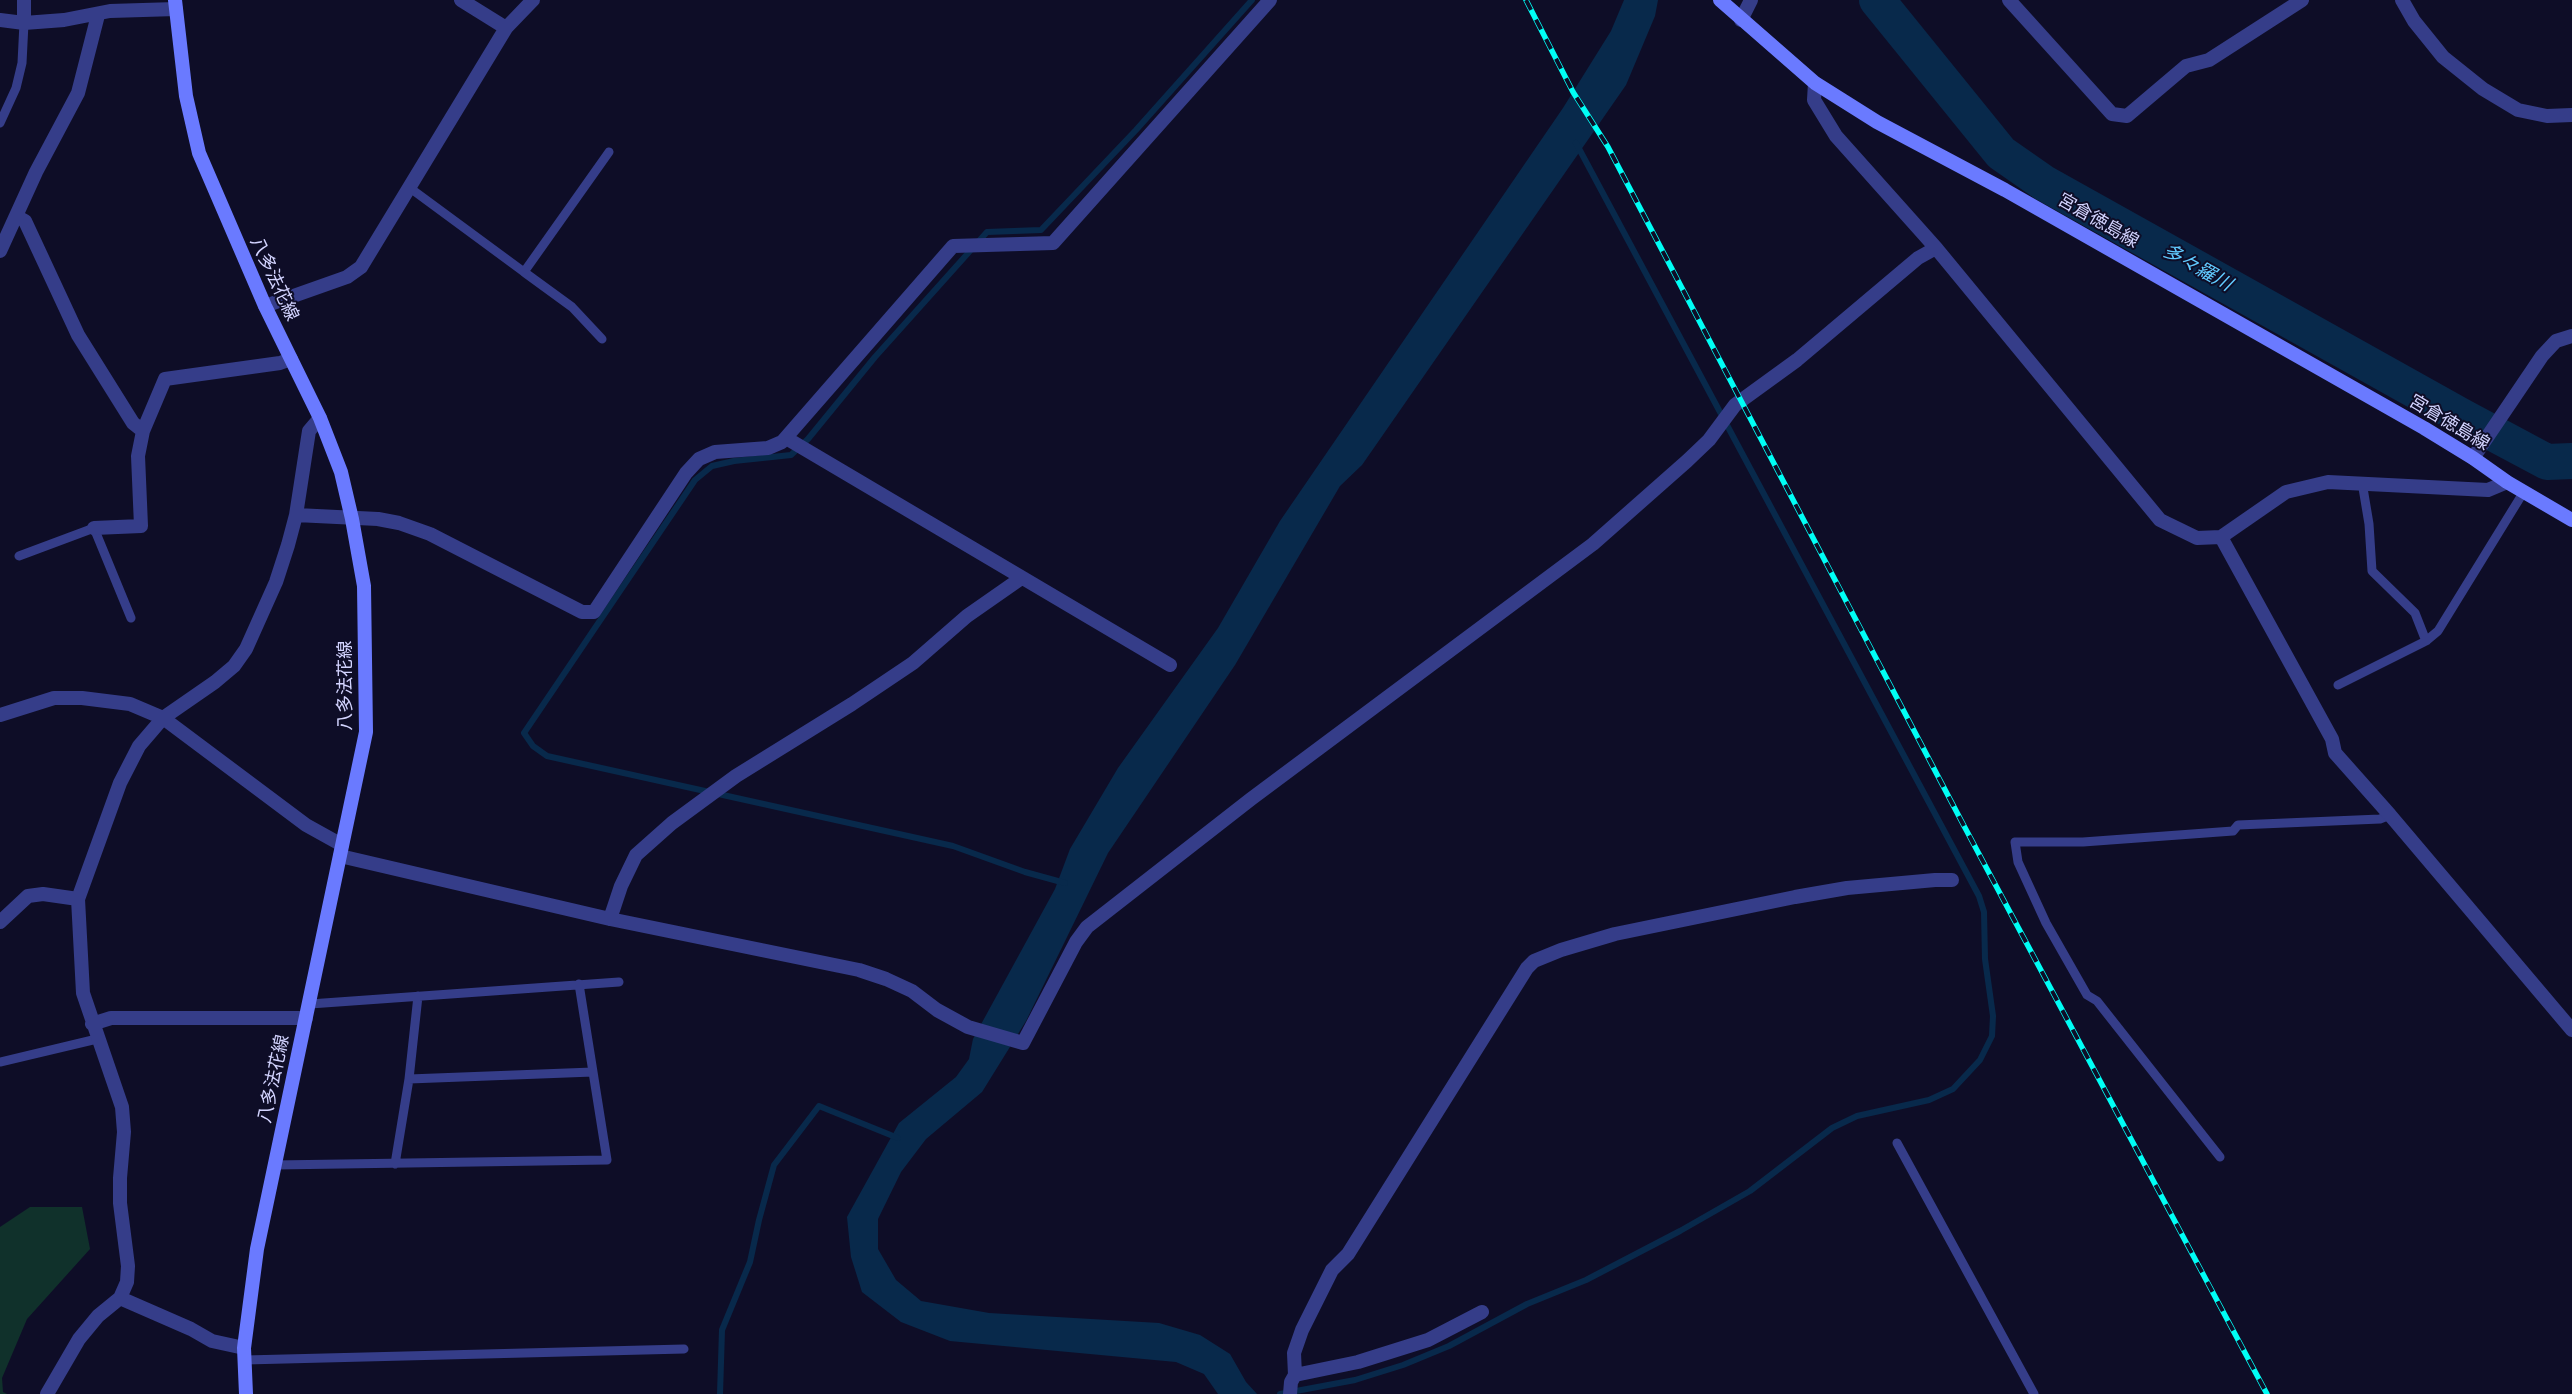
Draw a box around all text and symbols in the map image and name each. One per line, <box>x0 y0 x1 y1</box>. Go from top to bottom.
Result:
street label: 宮倉徳島線 <box>2054 189 2142 253</box>
street label: 八多法花線 <box>245 234 303 324</box>
water label: 多々羅川 <box>2158 240 2236 296</box>
street label: 宮倉徳島線 <box>2405 391 2493 455</box>
street label: 八多法花線 <box>335 641 357 731</box>
street label: 八多法花線 <box>254 1033 294 1125</box>

